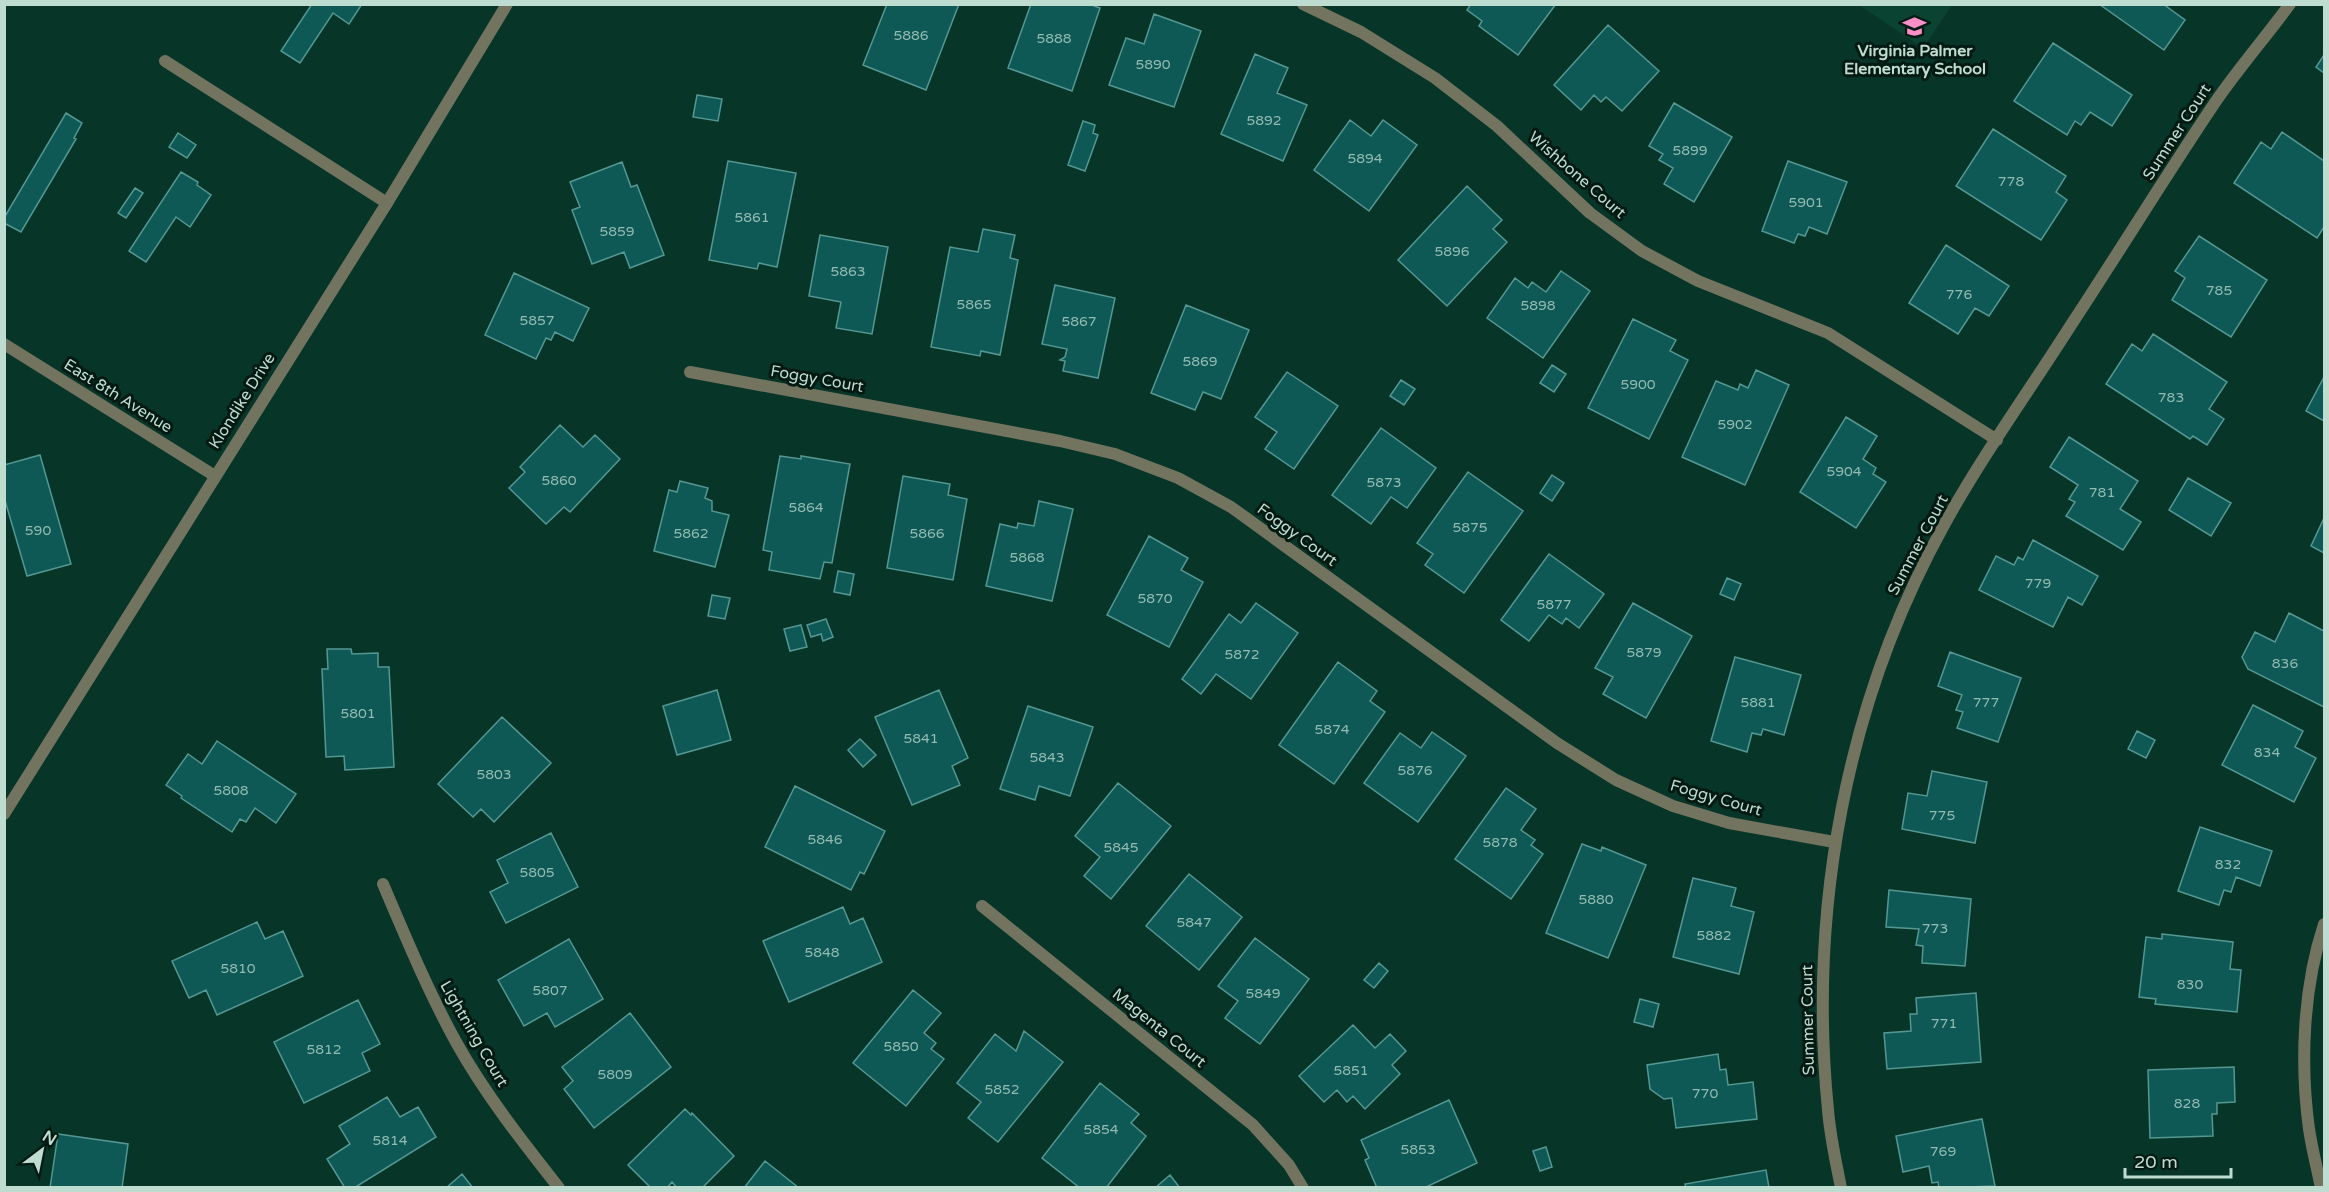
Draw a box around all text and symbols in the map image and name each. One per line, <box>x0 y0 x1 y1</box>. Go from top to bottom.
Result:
school or university icon: Virginia Palmer Elementary School <box>1902 13 1928 39</box>
house number: 5886 <box>893 27 929 44</box>
house number: 5888 <box>1036 30 1072 47</box>
place label: Virginia Palmer Elementary School <box>1844 41 1986 79</box>
house number: 5890 <box>1135 56 1171 73</box>
street label: Summer Court <box>2138 80 2216 184</box>
house number: 5892 <box>1246 112 1282 129</box>
street label: Wishbone Court <box>1524 127 1630 223</box>
house number: 5899 <box>1672 142 1708 159</box>
house number: 5894 <box>1347 150 1383 167</box>
house number: 778 <box>1998 173 2024 190</box>
house number: 5901 <box>1788 194 1824 211</box>
house number: 5861 <box>734 209 770 226</box>
house number: 5859 <box>599 223 635 240</box>
house number: 5896 <box>1434 243 1470 260</box>
house number: 5863 <box>830 263 866 280</box>
house number: 785 <box>2206 282 2232 299</box>
house number: 776 <box>1946 286 1972 303</box>
house number: 5865 <box>956 296 992 313</box>
house number: 5898 <box>1520 297 1556 314</box>
house number: 5857 <box>519 312 555 329</box>
house number: 5867 <box>1061 313 1097 330</box>
street label: Klondike Drive <box>205 349 279 453</box>
house number: 5869 <box>1182 353 1218 370</box>
street label: East 8th Avenue <box>60 355 176 437</box>
street label: Foggy Court <box>769 361 865 397</box>
house number: 5900 <box>1620 376 1656 393</box>
house number: 783 <box>2158 389 2184 406</box>
house number: 5902 <box>1717 416 1753 433</box>
house number: 5904 <box>1826 463 1862 480</box>
house number: 5860 <box>541 472 577 489</box>
house number: 5873 <box>1366 474 1402 491</box>
house number: 781 <box>2089 484 2115 501</box>
street label: Summer Court <box>1883 491 1953 599</box>
house number: 5864 <box>788 499 824 516</box>
street label: Foggy Court <box>1253 499 1341 571</box>
house number: 5875 <box>1452 519 1488 536</box>
house number: 590 <box>25 522 51 539</box>
house number: 5862 <box>673 525 709 542</box>
house number: 5866 <box>909 525 945 542</box>
house number: 5868 <box>1009 549 1045 566</box>
house number: 779 <box>2025 575 2051 592</box>
house number: 5870 <box>1137 590 1173 607</box>
house number: 5877 <box>1536 596 1572 613</box>
house number: 5879 <box>1626 644 1662 661</box>
house number: 5872 <box>1224 646 1260 663</box>
house number: 836 <box>2272 655 2298 672</box>
house number: 5881 <box>1740 694 1776 711</box>
house number: 777 <box>1973 694 1999 711</box>
house number: 5801 <box>340 705 376 722</box>
house number: 5874 <box>1314 721 1350 738</box>
house number: 5841 <box>903 730 939 747</box>
house number: 834 <box>2254 744 2280 761</box>
house number: 5843 <box>1029 749 1065 766</box>
house number: 5876 <box>1397 762 1433 779</box>
house number: 5803 <box>476 766 512 783</box>
street label: Foggy Court <box>1668 775 1764 821</box>
house number: 5808 <box>213 782 249 799</box>
house number: 775 <box>1929 807 1955 824</box>
house number: 5846 <box>807 831 843 848</box>
house number: 5878 <box>1482 834 1518 851</box>
house number: 5845 <box>1103 839 1139 856</box>
house number: 832 <box>2215 856 2241 873</box>
house number: 5805 <box>519 864 555 881</box>
house number: 5880 <box>1578 891 1614 908</box>
house number: 5847 <box>1176 914 1212 931</box>
house number: 773 <box>1922 920 1948 937</box>
house number: 5882 <box>1696 927 1732 944</box>
house number: 5848 <box>804 944 840 961</box>
house number: 5810 <box>220 960 256 977</box>
street label: Summer Court <box>1797 964 1819 1076</box>
house number: 830 <box>2177 976 2203 993</box>
street label: Lightning Court <box>436 977 512 1091</box>
house number: 5807 <box>532 982 568 999</box>
street label: Magenta Court <box>1108 984 1210 1072</box>
house number: 5849 <box>1245 985 1281 1002</box>
house number: 771 <box>1931 1015 1957 1032</box>
house number: 5850 <box>883 1038 919 1055</box>
house number: 5812 <box>306 1041 342 1058</box>
house number: 5851 <box>1333 1062 1369 1079</box>
house number: 5809 <box>597 1066 633 1083</box>
house number: 5852 <box>984 1081 1020 1098</box>
house number: 770 <box>1692 1085 1718 1102</box>
house number: 828 <box>2174 1095 2200 1112</box>
north arrow <box>12 1120 72 1180</box>
house number: 5854 <box>1083 1121 1119 1138</box>
text: N <box>39 1126 60 1150</box>
house number: 5814 <box>372 1132 408 1149</box>
house number: 5853 <box>1400 1141 1436 1158</box>
scale bar <box>2125 1141 2232 1179</box>
house number: 769 <box>1930 1143 1956 1160</box>
text: 20 m <box>2134 1151 2178 1173</box>

